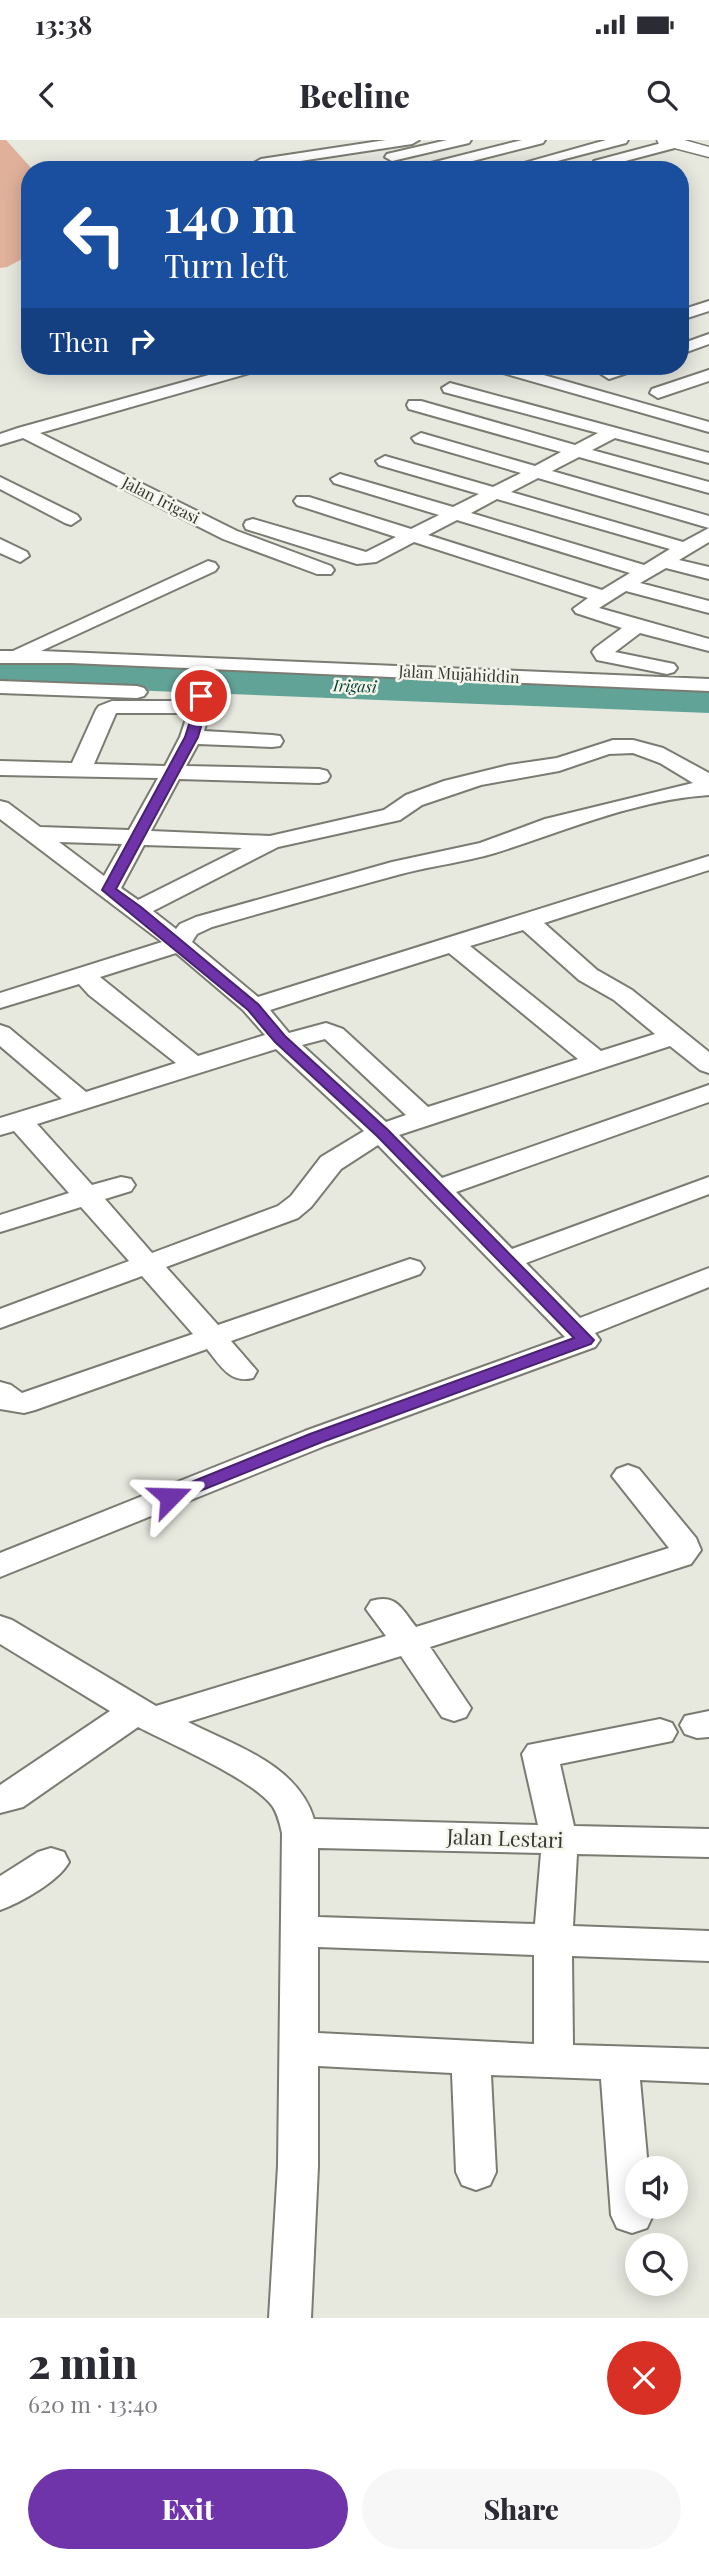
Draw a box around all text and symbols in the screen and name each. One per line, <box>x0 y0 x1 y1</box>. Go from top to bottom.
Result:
text: 13:38 <box>35 7 92 42</box>
text: Beeline <box>299 73 410 116</box>
icon: back <box>28 76 66 114</box>
icon: search <box>643 76 681 114</box>
text: 140 m <box>164 180 296 245</box>
icon: left <box>49 189 140 280</box>
text: Turn left <box>164 243 288 286</box>
icon: right <box>123 322 161 360</box>
text: Then <box>49 324 109 359</box>
street label: Jalan Irigasi <box>118 471 204 528</box>
street label: Jalan Mujahiddin <box>397 660 521 687</box>
pin <box>171 666 231 726</box>
water label: Irigasi <box>332 674 378 697</box>
icon: arrive <box>182 677 220 715</box>
position arrow <box>133 1460 207 1534</box>
street label: Jalan Lestari <box>445 1821 564 1853</box>
map controls <box>625 2156 688 2296</box>
button: sound <box>625 2156 688 2219</box>
button: search <box>625 2233 688 2296</box>
text: 2 min <box>28 2334 137 2390</box>
button: close <box>607 2341 681 2415</box>
text: 620 m · 13:40 <box>28 2388 158 2419</box>
button: Exit <box>28 2469 348 2549</box>
button: Share <box>362 2469 681 2549</box>

